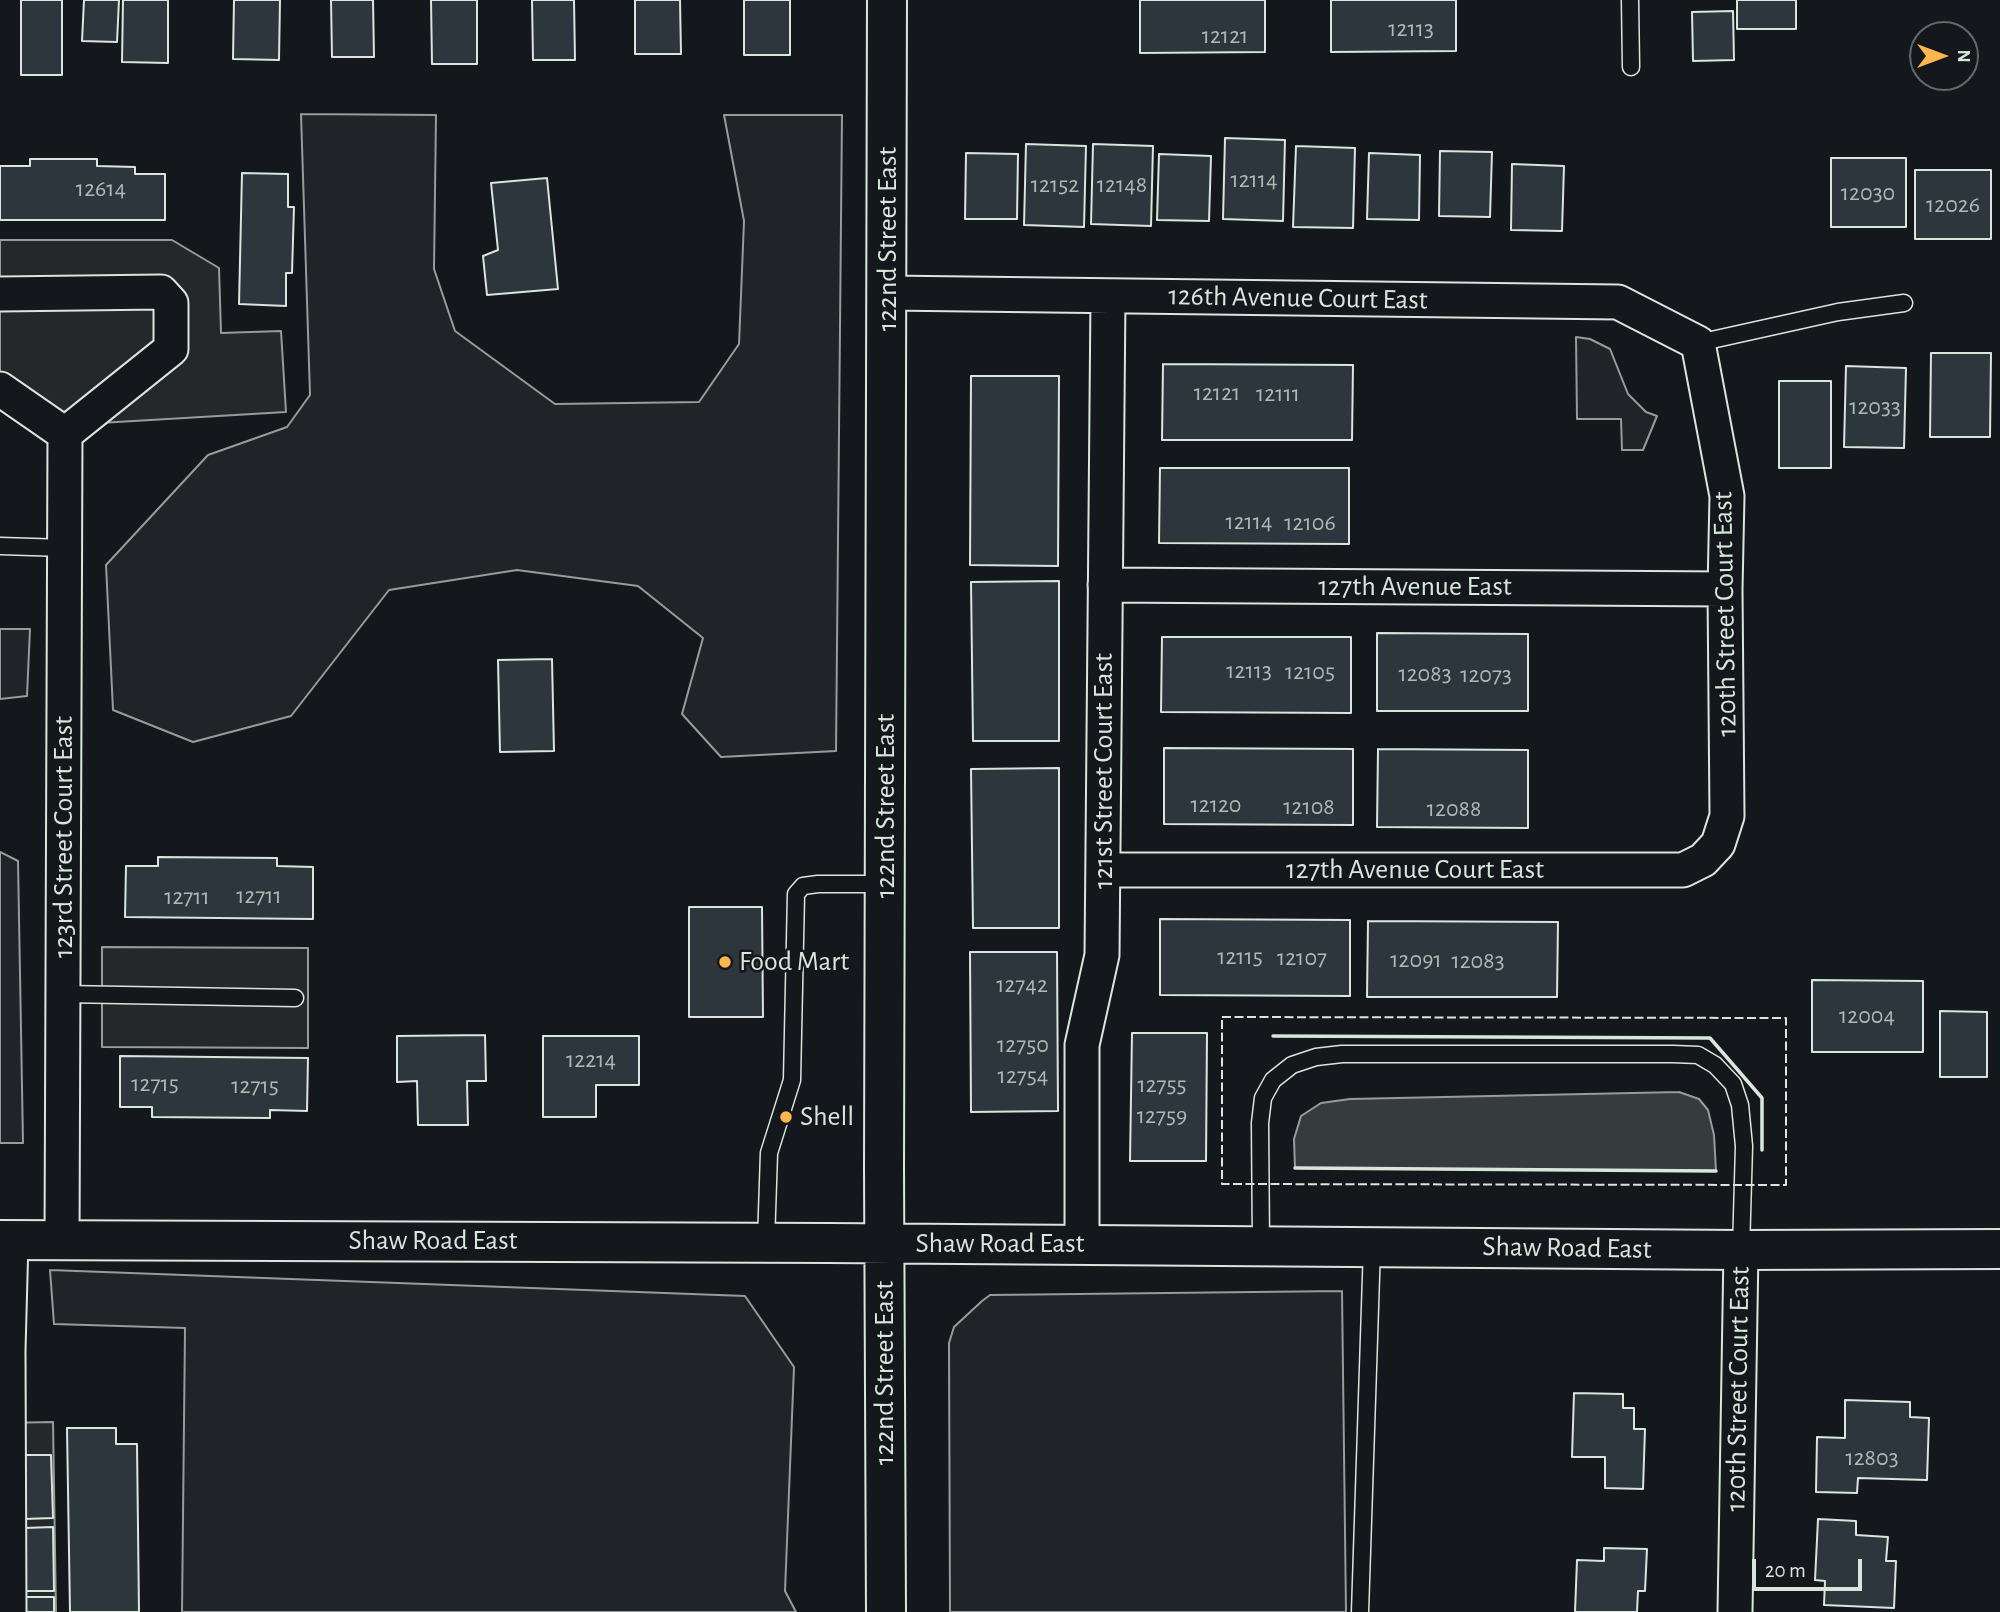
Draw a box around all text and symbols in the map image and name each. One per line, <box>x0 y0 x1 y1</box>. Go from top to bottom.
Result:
house number: 12113 <box>1388 15 1434 43</box>
north arrow <box>1909 21 1979 91</box>
house number: 12121 <box>1202 22 1248 50</box>
text: N <box>1954 49 1973 63</box>
street label: 122nd Street East <box>871 147 905 331</box>
house number: 12114 <box>1230 166 1278 194</box>
house number: 12152 <box>1031 171 1079 199</box>
house number: 12148 <box>1097 171 1147 199</box>
house number: 12614 <box>76 175 126 203</box>
house number: 12030 <box>1841 179 1895 207</box>
house number: 12026 <box>1926 191 1980 219</box>
street label: 126th Avenue Court East <box>1168 279 1428 317</box>
house number: 12121 <box>1194 379 1240 407</box>
house number: 12111 <box>1256 380 1300 408</box>
house number: 12033 <box>1849 393 1901 421</box>
street label: 120th Street Court East <box>1706 491 1744 737</box>
house number: 12114 <box>1225 508 1273 536</box>
house number: 12106 <box>1284 509 1336 537</box>
street label: 127th Avenue East <box>1318 570 1512 604</box>
street label: 121st Street Court East <box>1087 653 1121 889</box>
house number: 12113 <box>1226 657 1272 685</box>
house number: 12105 <box>1285 658 1335 686</box>
house number: 12083 <box>1398 660 1452 688</box>
house number: 12073 <box>1460 661 1512 689</box>
street label: 122nd Street East <box>869 714 903 898</box>
street label: 123rd Street Court East <box>47 716 81 958</box>
house number: 12120 <box>1190 791 1242 819</box>
house number: 12108 <box>1283 793 1335 821</box>
house number: 12088 <box>1427 795 1481 823</box>
street label: 127th Avenue Court East <box>1286 853 1544 887</box>
house number: 12711 <box>236 882 282 910</box>
house number: 12711 <box>164 883 210 911</box>
house number: 12115 <box>1217 943 1263 971</box>
house number: 12107 <box>1277 944 1327 972</box>
place label: Food Mart <box>739 945 849 979</box>
house number: 12091 <box>1390 946 1442 974</box>
house number: 12083 <box>1451 947 1505 975</box>
marker: Food Mart <box>717 954 733 970</box>
house number: 12742 <box>996 971 1048 999</box>
house number: 12004 <box>1839 1002 1895 1030</box>
house number: 12750 <box>997 1031 1049 1059</box>
house number: 12214 <box>566 1046 616 1074</box>
house number: 12754 <box>998 1062 1048 1090</box>
house number: 12715 <box>131 1070 179 1098</box>
house number: 12755 <box>1137 1071 1187 1099</box>
house number: 12715 <box>231 1072 279 1100</box>
place label: Shell <box>800 1100 854 1134</box>
house number: 12759 <box>1137 1102 1187 1130</box>
marker: Shell <box>778 1109 794 1125</box>
street label: Shaw Road East <box>348 1224 518 1258</box>
street label: Shaw Road East <box>915 1227 1085 1261</box>
street label: Shaw Road East <box>1482 1230 1652 1266</box>
street label: 120th Street Court East <box>1719 1266 1757 1512</box>
street label: 122nd Street East <box>868 1281 902 1465</box>
house number: 12803 <box>1845 1444 1899 1472</box>
scale bar <box>1755 1546 1865 1590</box>
text: 20 m <box>1765 1560 1806 1581</box>

